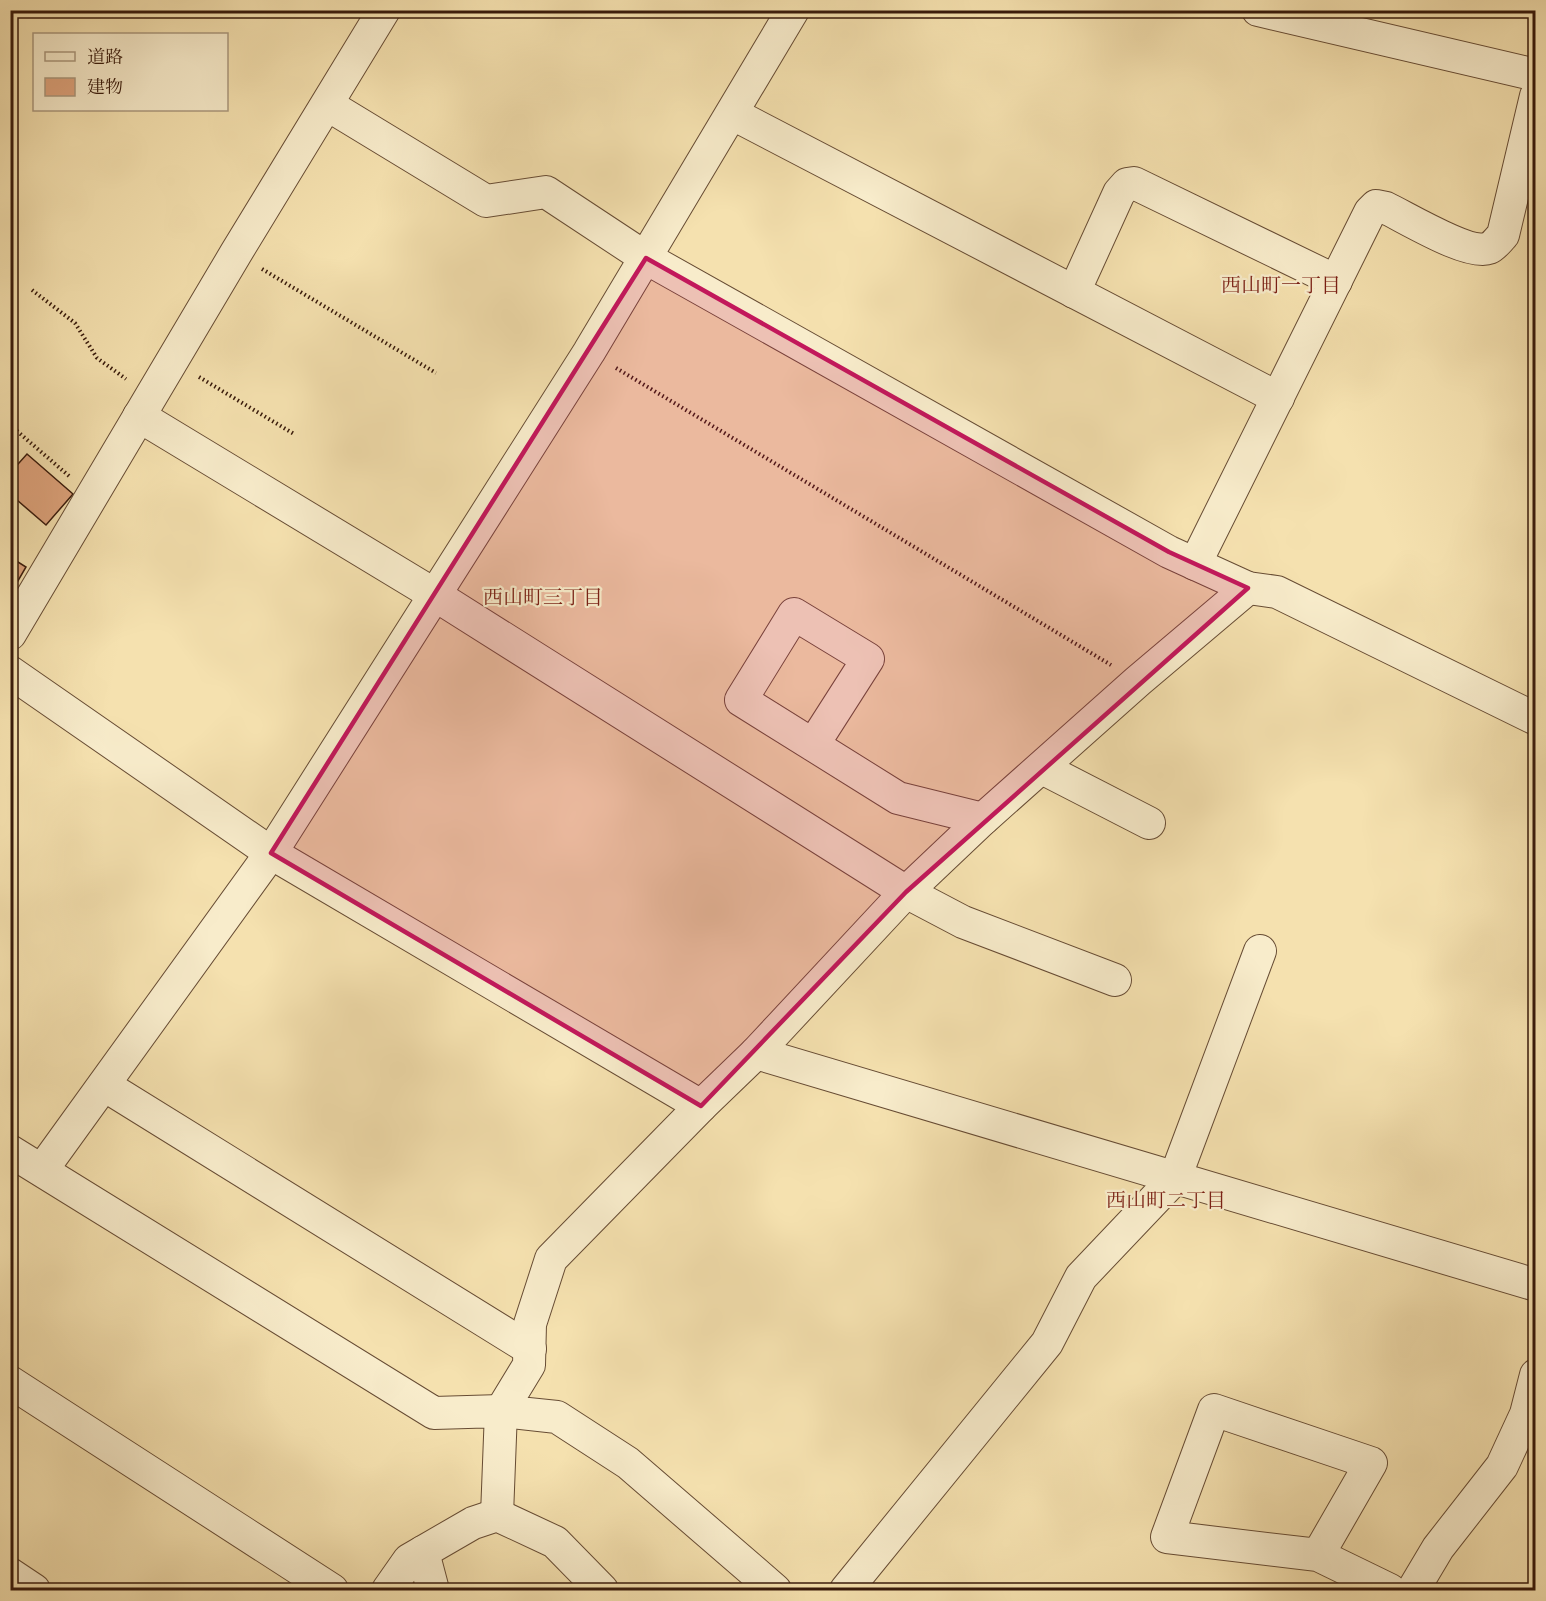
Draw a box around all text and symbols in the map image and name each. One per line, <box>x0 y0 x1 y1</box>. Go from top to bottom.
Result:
legend <box>33 33 228 111</box>
text: 道路 <box>87 47 123 70</box>
text: 建物 <box>87 77 123 100</box>
district label: 西山町一丁目 <box>1221 274 1341 299</box>
district label: 西山町三丁目 <box>483 586 603 611</box>
district label: 西山町二丁目 <box>1106 1189 1226 1214</box>

